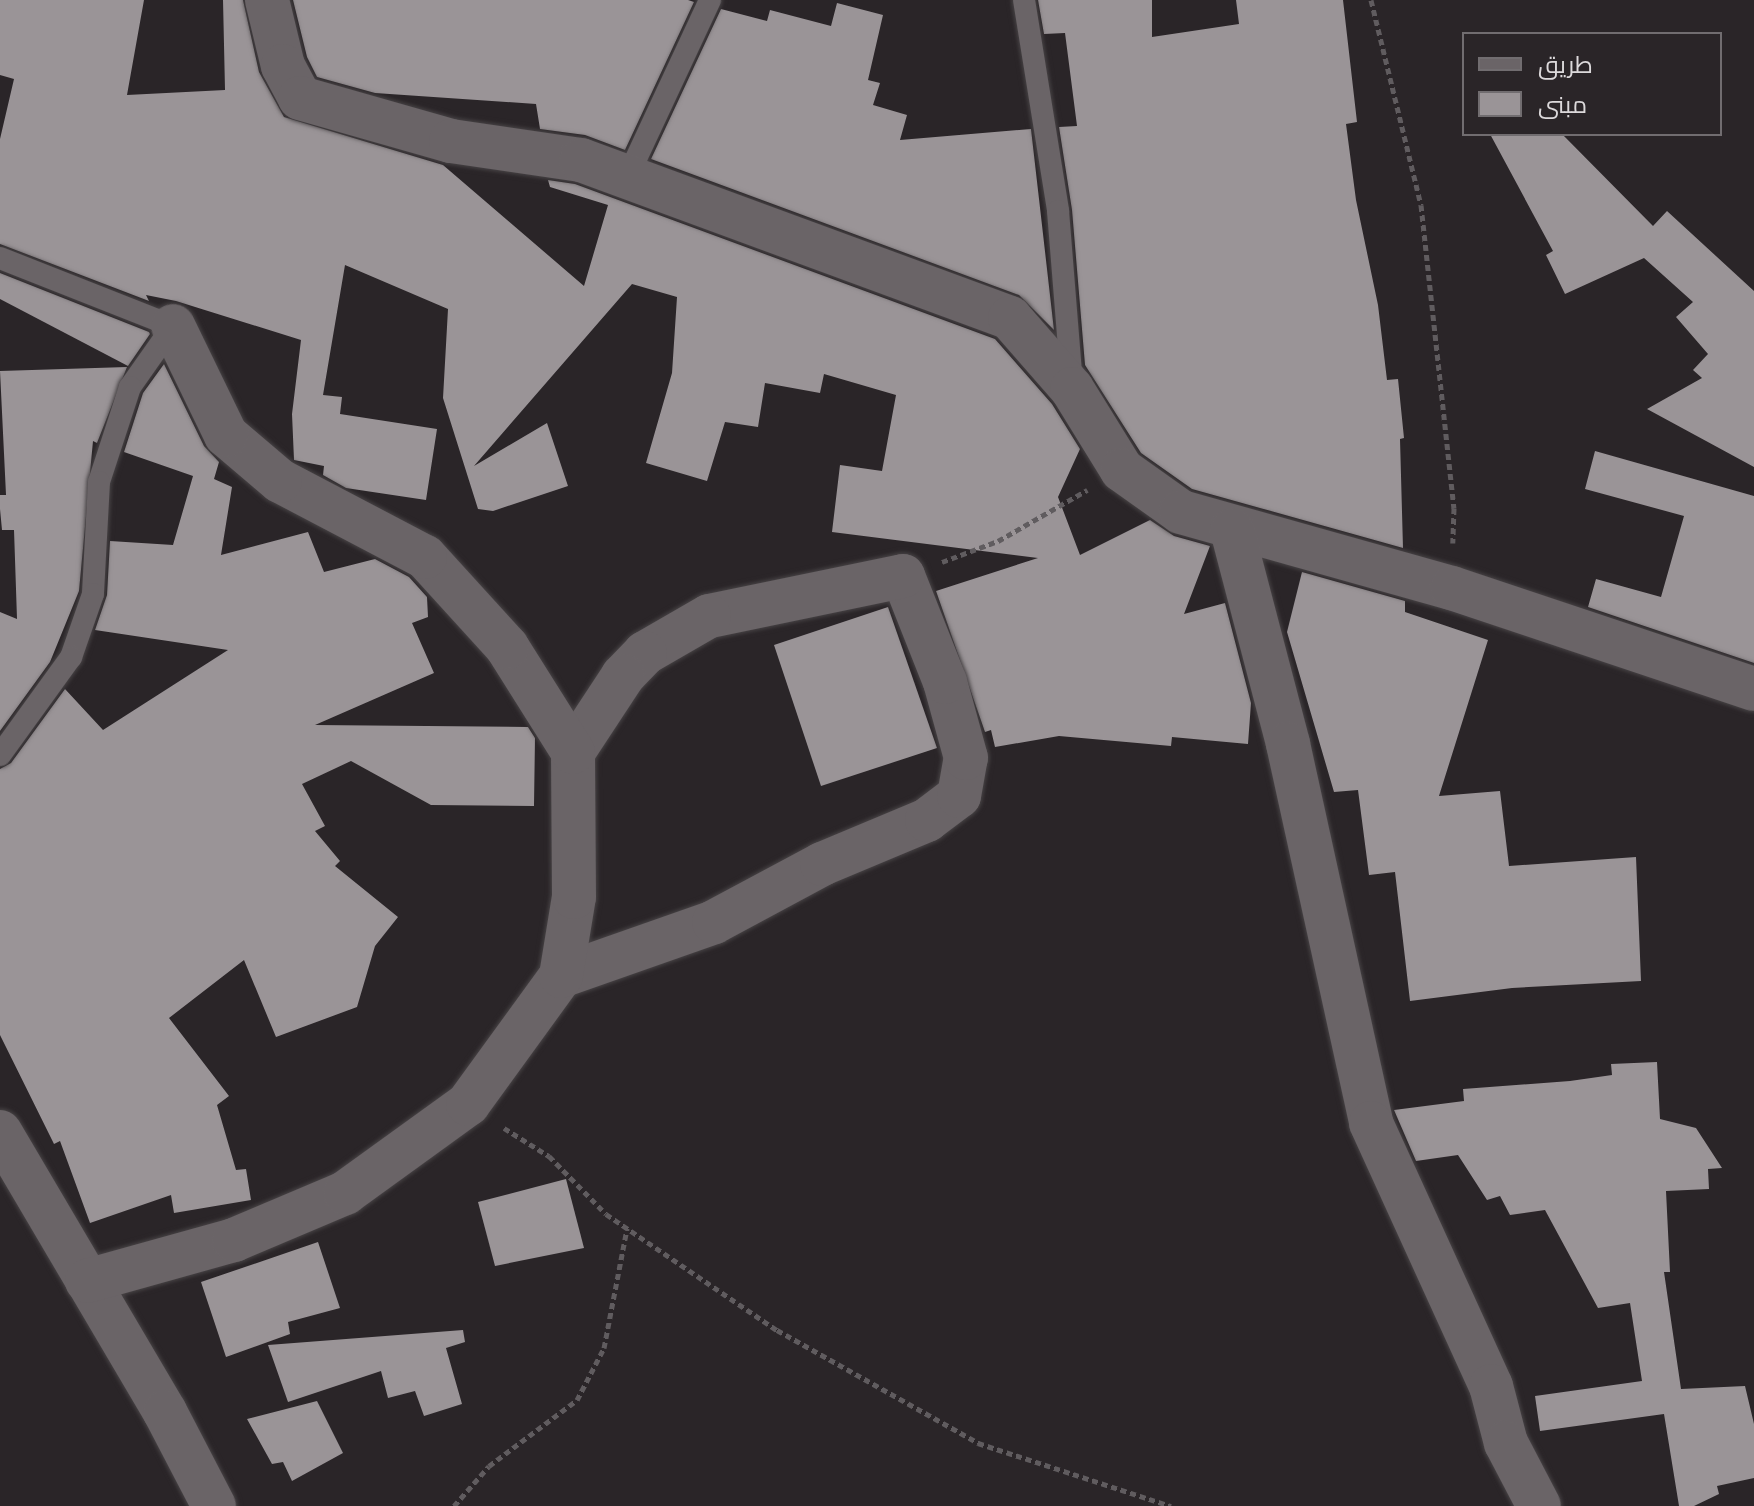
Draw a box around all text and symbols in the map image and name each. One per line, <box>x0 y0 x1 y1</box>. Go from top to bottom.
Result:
legend <box>1462 32 1722 136</box>
text: طريق <box>1538 47 1593 80</box>
text: مبنى <box>1538 87 1587 120</box>

